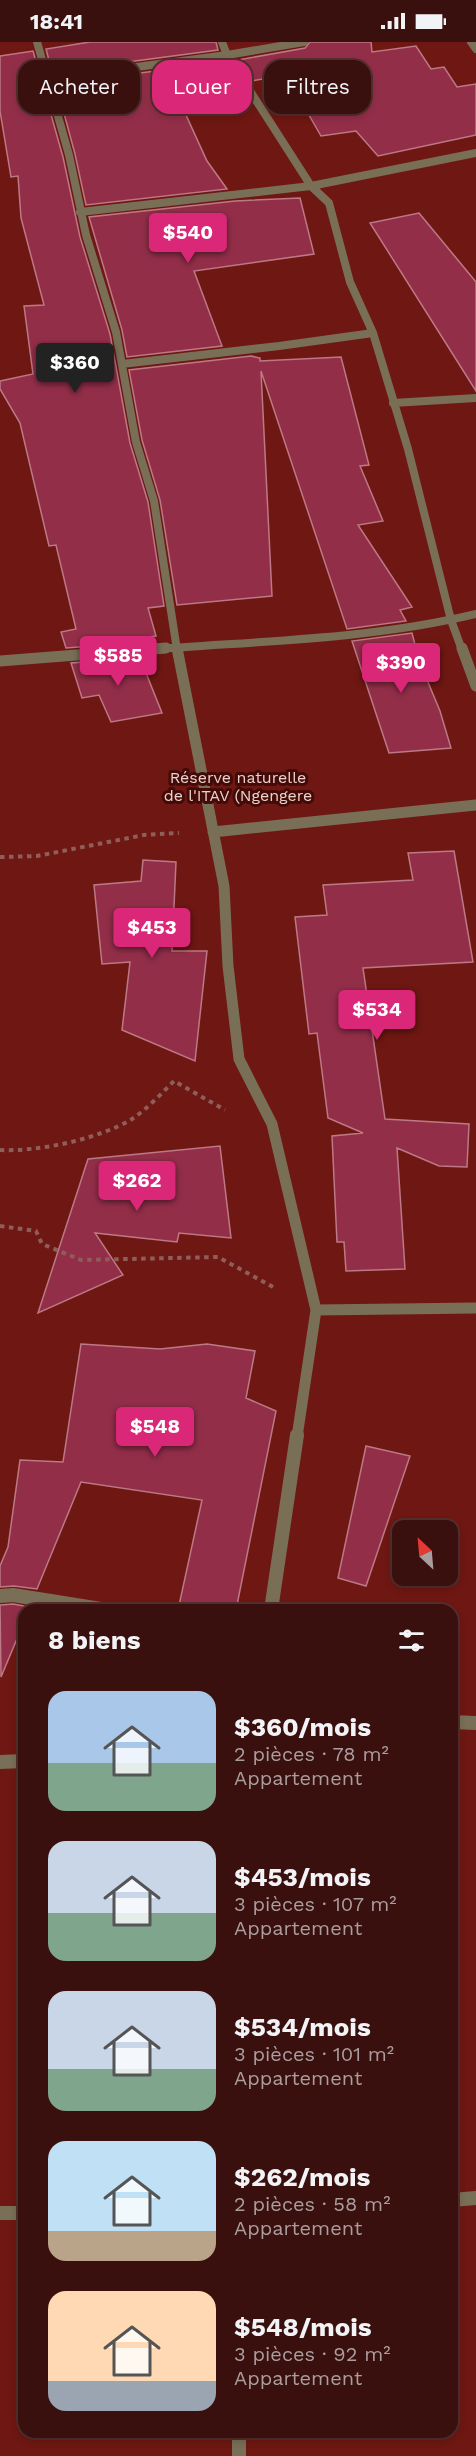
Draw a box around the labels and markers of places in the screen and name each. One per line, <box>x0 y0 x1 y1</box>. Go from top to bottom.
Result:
pin: $540 <box>152 213 224 264</box>
pin: $360 <box>39 343 111 394</box>
pin: $585 <box>82 636 154 687</box>
pin: $390 <box>365 643 437 694</box>
pin: $453 <box>116 908 188 959</box>
pin: $534 <box>341 990 413 1041</box>
pin: $262 <box>101 1161 173 1212</box>
pin: $548 <box>119 1407 191 1458</box>

